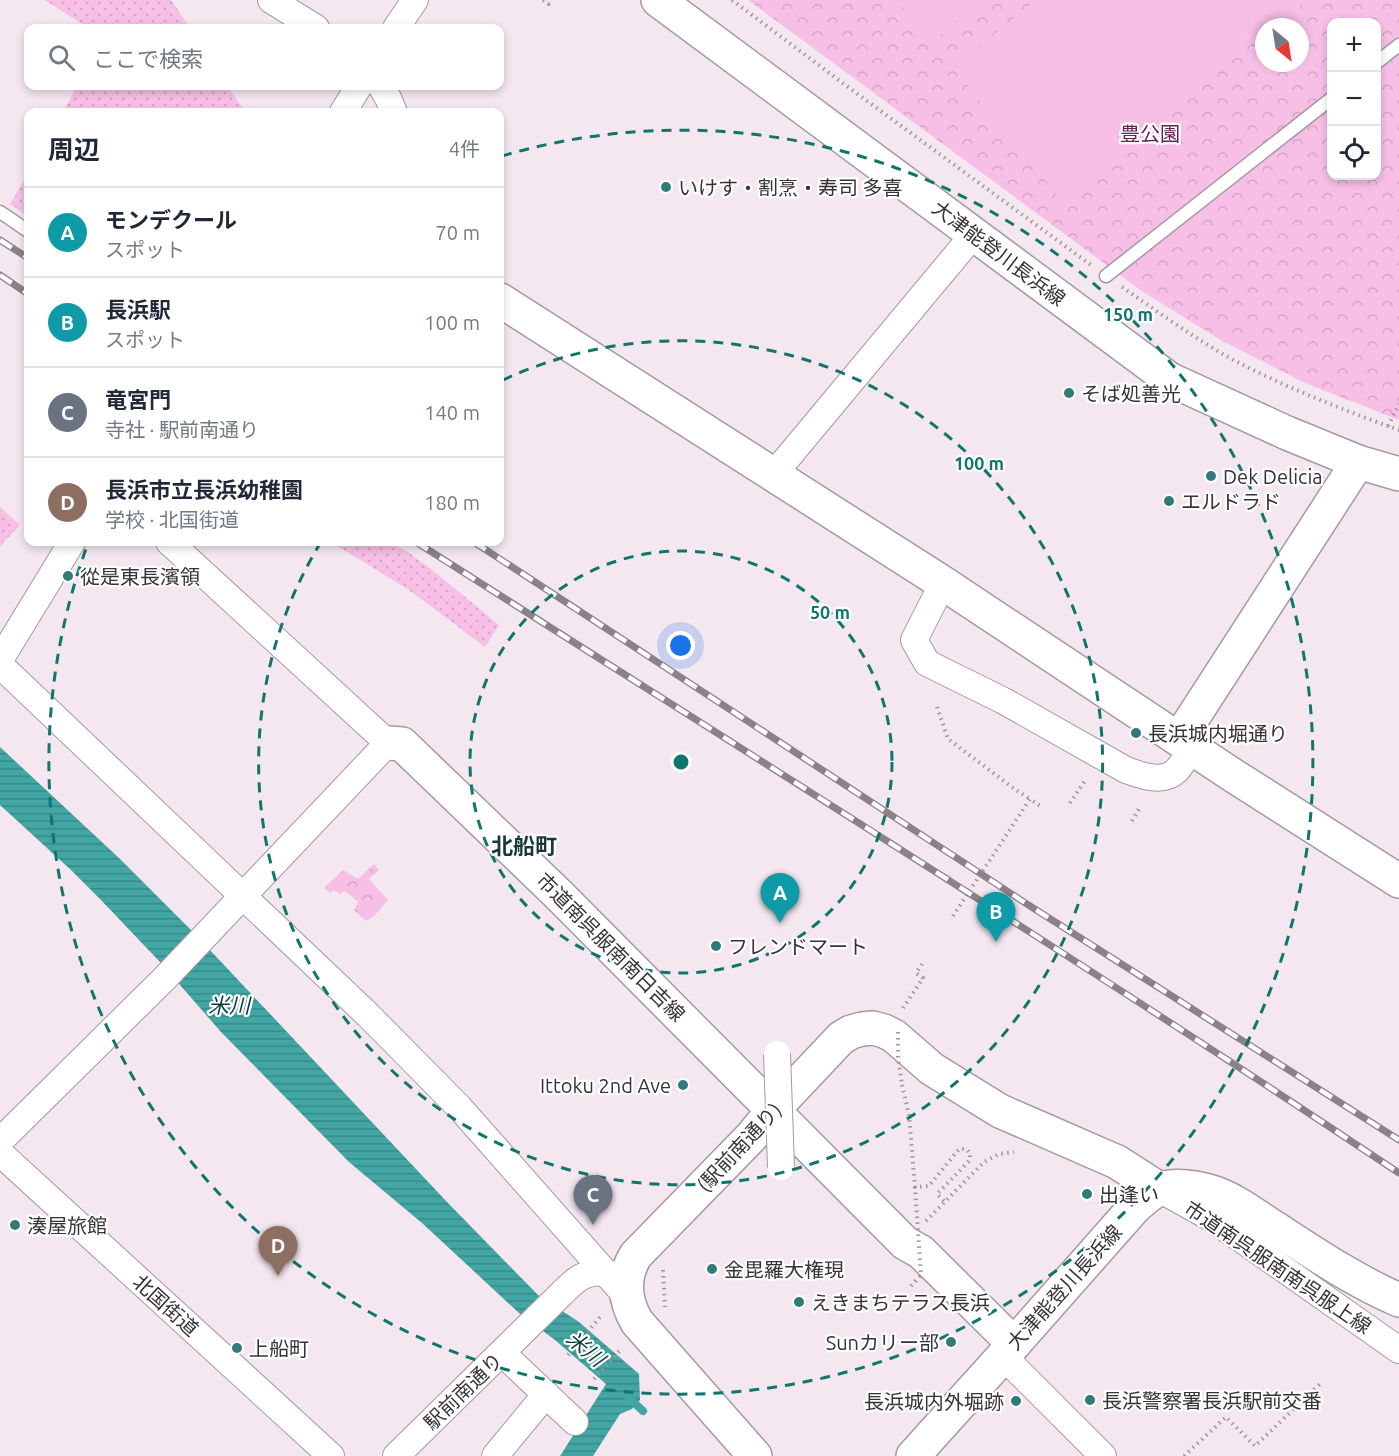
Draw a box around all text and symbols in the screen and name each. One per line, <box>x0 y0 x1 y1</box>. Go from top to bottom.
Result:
north arrow <box>1255 18 1309 72</box>
map controls <box>1327 18 1381 180</box>
button: + <box>1327 18 1381 72</box>
search box <box>24 24 504 90</box>
icon: search <box>45 41 78 74</box>
text: ここで検索 <box>93 46 203 71</box>
button: − <box>1327 72 1381 126</box>
park label: 豊公園 <box>1120 122 1180 145</box>
button: locate <box>1327 126 1381 180</box>
text: 周辺 <box>48 135 100 164</box>
text: 4件 <box>449 137 480 160</box>
place label: いけす・割烹・寿司 多喜 <box>678 176 903 199</box>
marker: いけす・割烹・寿司 多喜 <box>659 180 673 194</box>
street label: 大津能登川長浜線 <box>928 196 1070 310</box>
text: モンデクール <box>105 207 237 232</box>
text: A <box>60 221 75 244</box>
text: 70 m <box>436 221 480 244</box>
text: スポット <box>105 238 185 261</box>
text: 長浜駅 <box>105 297 171 322</box>
text: 150 m <box>1103 304 1153 324</box>
text: B <box>61 311 74 334</box>
text: 100 m <box>424 311 480 334</box>
text: スポット <box>105 328 185 351</box>
place label: そば処善光 <box>1081 382 1181 405</box>
marker: そば処善光 <box>1062 386 1076 400</box>
text: 竜宮門 <box>105 387 171 412</box>
text: C <box>61 401 74 424</box>
text: 140 m <box>424 401 480 424</box>
text: 寺社 · 駅前南通り <box>105 418 259 441</box>
text: 100 m <box>954 453 1004 473</box>
place label: Dek Delicia <box>1223 465 1323 488</box>
marker: Dek Delicia <box>1204 469 1218 483</box>
text: 長浜市立長浜幼稚園 <box>105 477 303 502</box>
place label: エルドラド <box>1181 490 1281 513</box>
text: D <box>60 491 75 514</box>
text: 180 m <box>424 491 480 514</box>
marker: エルドラド <box>1162 494 1176 508</box>
text: 学校 · 北国街道 <box>105 508 239 531</box>
place label: 從是東長濱領 <box>80 565 200 588</box>
marker: 從是東長濱領 <box>61 569 75 583</box>
text: 50 m <box>810 602 850 622</box>
your location <box>666 631 695 660</box>
place label: 長浜城内堀通り <box>1148 722 1288 745</box>
marker: 長浜城内堀通り <box>1129 726 1143 740</box>
centre of rings <box>671 752 691 772</box>
district label: 北船町 <box>491 833 557 858</box>
street label: 市道南呉服南南日吉線 <box>532 868 690 1026</box>
pin: A <box>760 874 800 923</box>
pin: B <box>976 892 1016 942</box>
place label: フレンドマート <box>728 935 868 958</box>
marker: フレンドマート <box>709 939 723 953</box>
water label: 米川 <box>208 993 252 1017</box>
place label: Ittoku 2nd Ave <box>540 1074 671 1097</box>
marker: Ittoku 2nd Ave <box>676 1078 690 1092</box>
street label: (駅前南通り) <box>692 1098 786 1196</box>
pin: C <box>574 1176 612 1225</box>
place label: 出逢い <box>1099 1183 1159 1206</box>
marker: 出逢い <box>1080 1187 1094 1201</box>
street label: 市道南呉服南南呉服上線 <box>1180 1196 1376 1338</box>
place label: 湊屋旅館 <box>27 1214 107 1237</box>
marker: 湊屋旅館 <box>8 1218 22 1232</box>
street label: 大津能登川長浜線 <box>1002 1220 1126 1354</box>
pin: D <box>258 1226 298 1276</box>
place label: 金毘羅大権現 <box>724 1258 844 1281</box>
marker: 金毘羅大権現 <box>705 1262 719 1276</box>
street label: 北国街道 <box>129 1270 203 1340</box>
place label: えきまちテラス長浜 <box>811 1291 990 1314</box>
marker: えきまちテラス長浜 <box>792 1295 806 1309</box>
water label: 米川 <box>562 1325 611 1372</box>
place label: Sunカリー部 <box>826 1331 939 1354</box>
marker: Sunカリー部 <box>944 1335 958 1349</box>
place label: 上船町 <box>249 1337 309 1360</box>
marker: 上船町 <box>230 1341 244 1355</box>
street label: 駅前南通り <box>419 1348 507 1434</box>
place label: 長浜警察署長浜駅前交番 <box>1102 1389 1322 1412</box>
place label: 長浜城内外堀跡 <box>864 1390 1004 1413</box>
marker: 長浜警察署長浜駅前交番 <box>1083 1393 1097 1407</box>
marker: 長浜城内外堀跡 <box>1009 1394 1023 1408</box>

